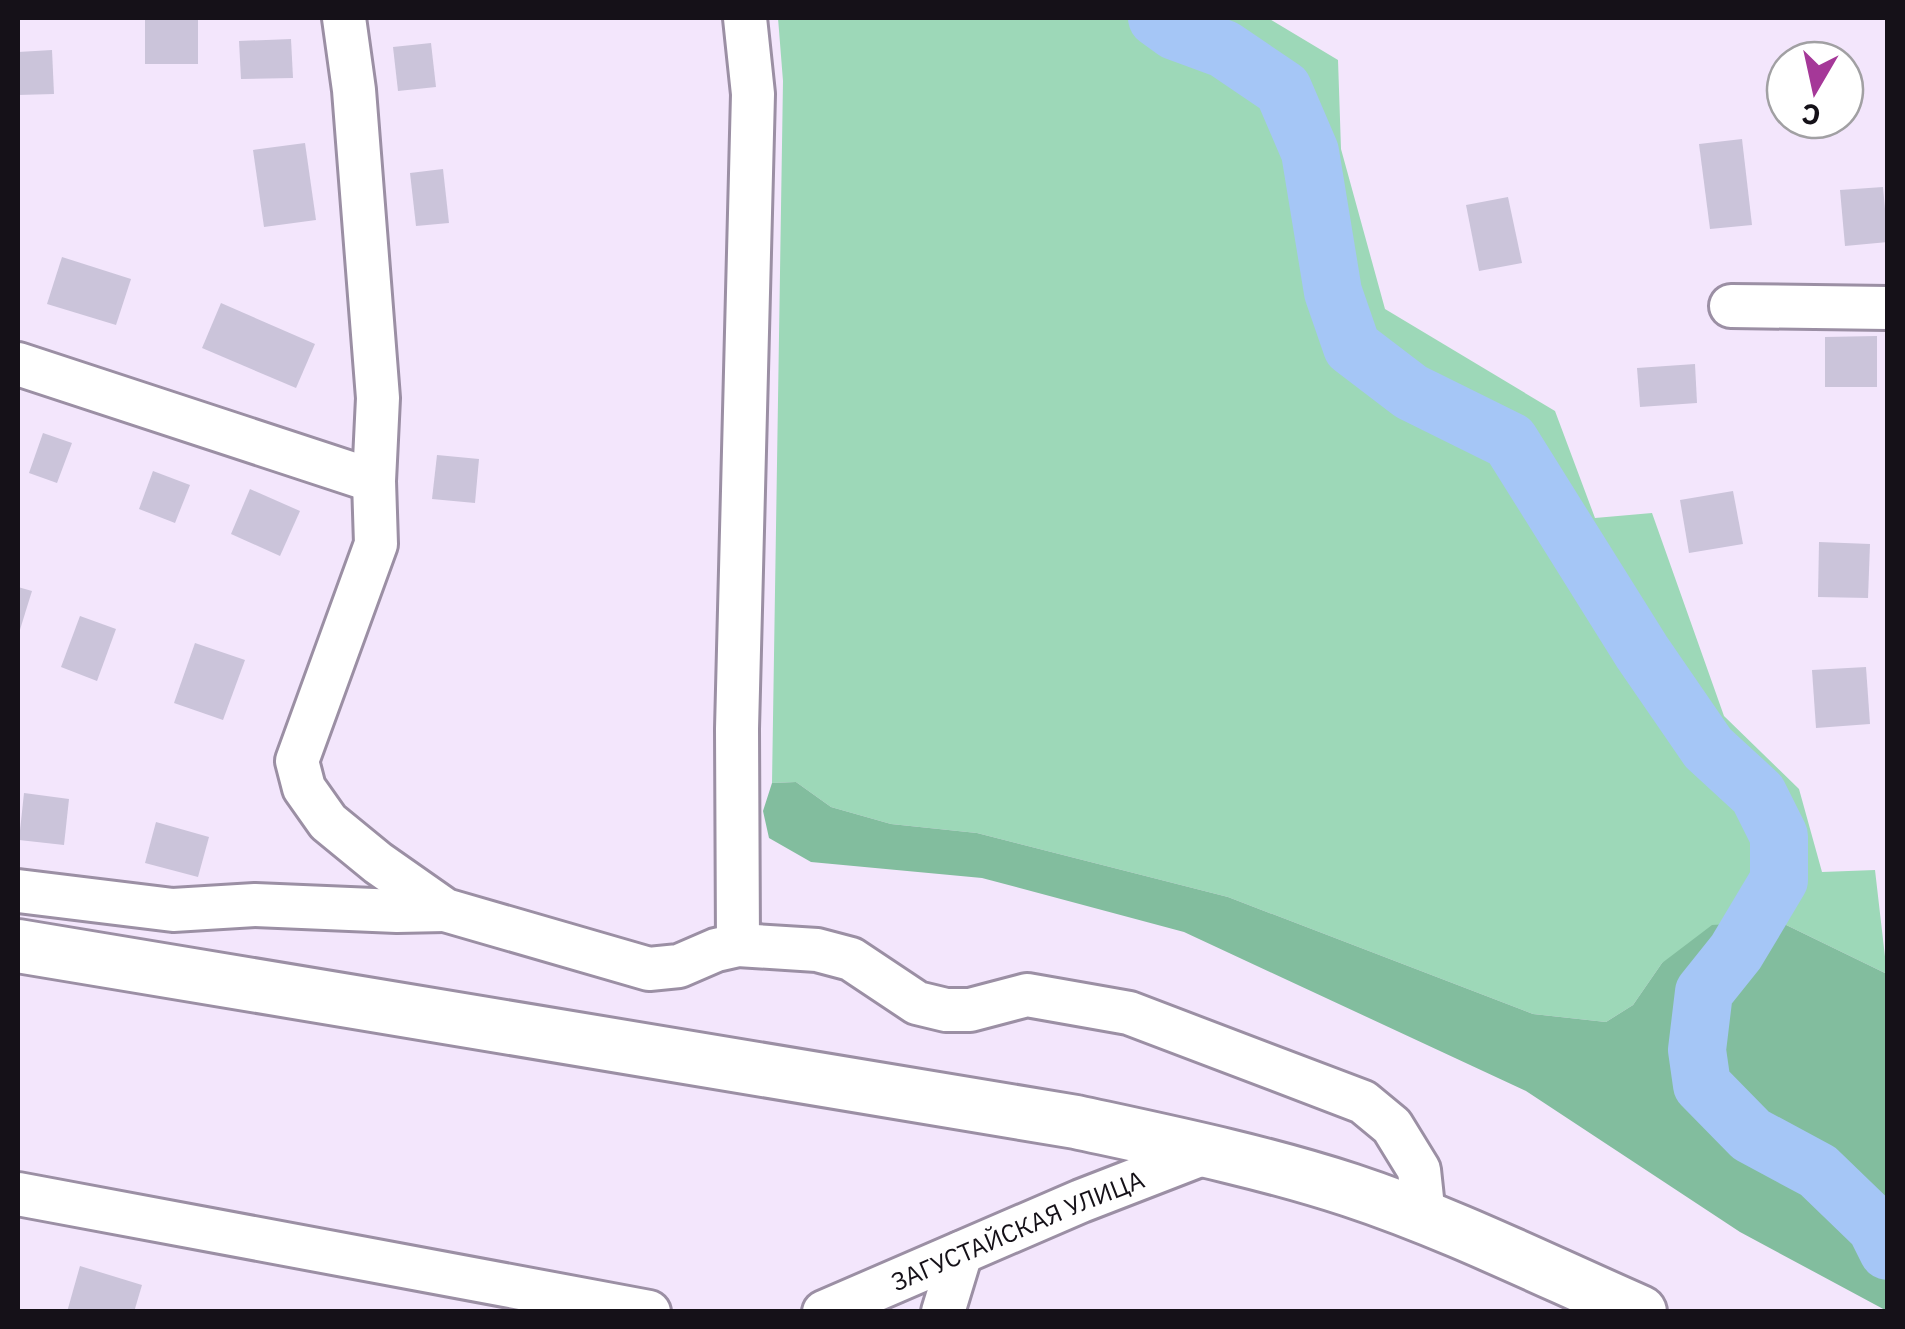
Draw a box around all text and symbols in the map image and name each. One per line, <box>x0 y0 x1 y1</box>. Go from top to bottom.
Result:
north arrow <box>1765 40 1865 140</box>
text: С <box>1799 95 1823 135</box>
street label: ЗАГУСТАЙСКАЯ УЛИЦА <box>885 1162 1148 1298</box>

